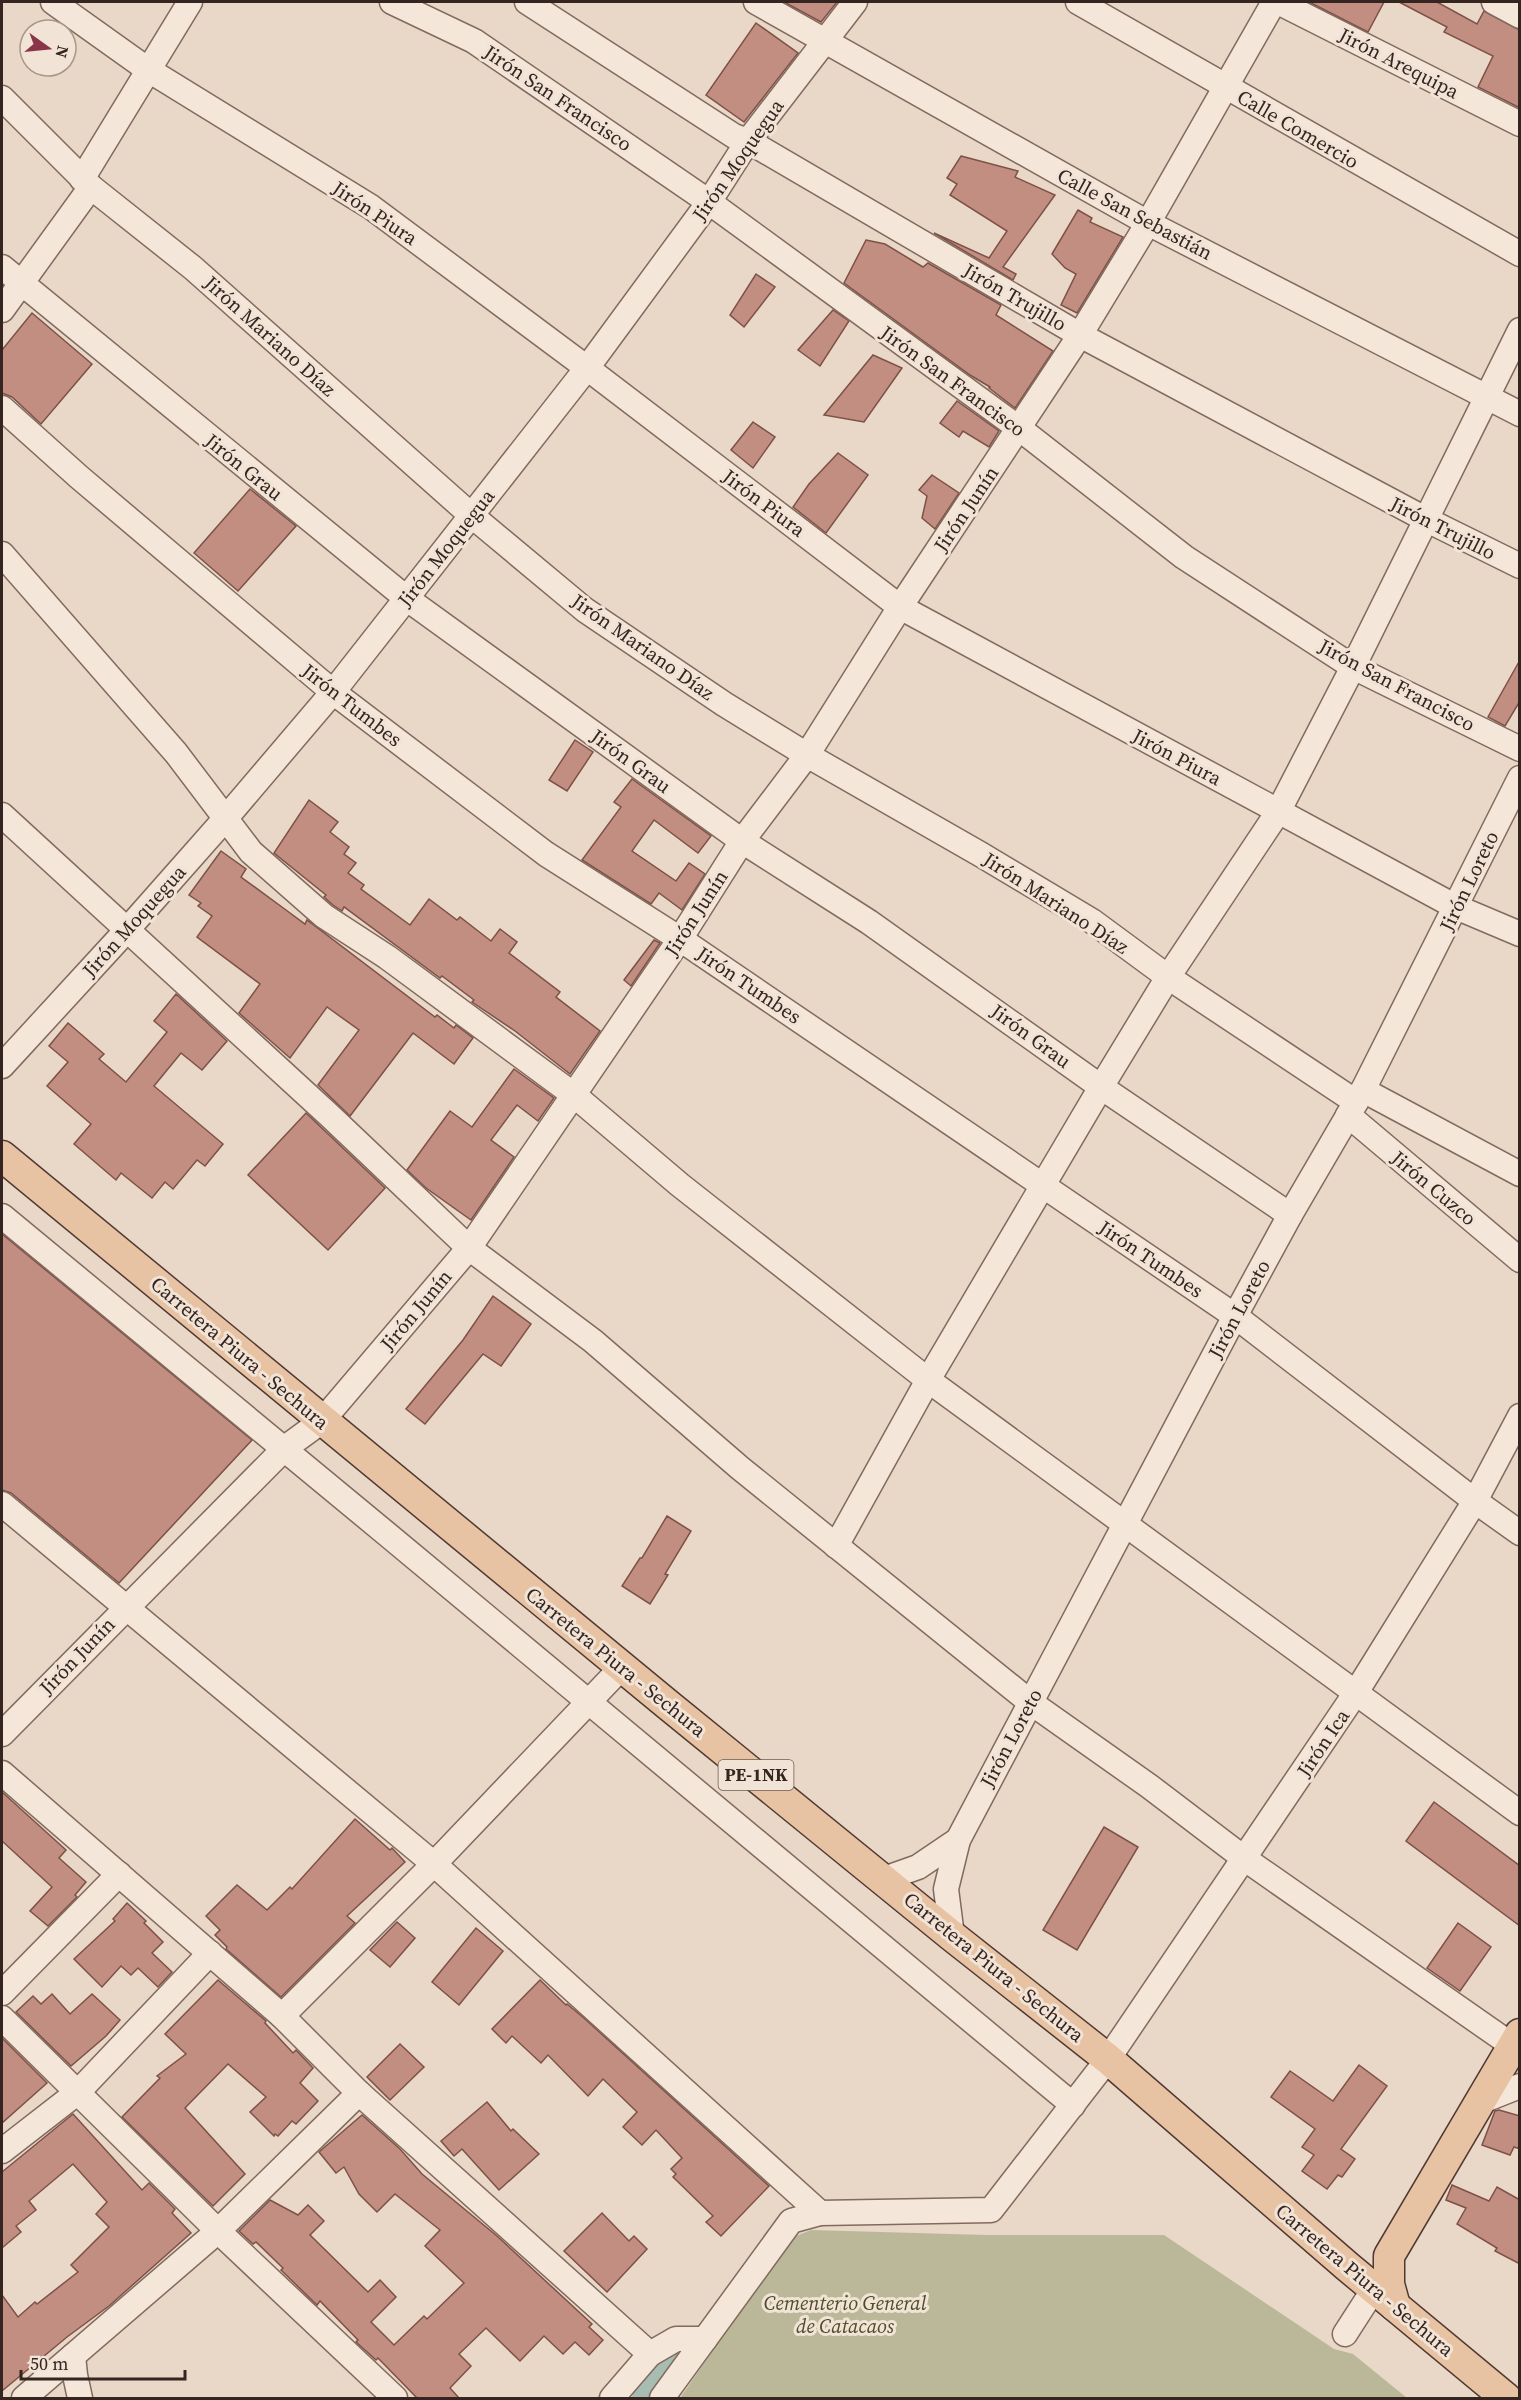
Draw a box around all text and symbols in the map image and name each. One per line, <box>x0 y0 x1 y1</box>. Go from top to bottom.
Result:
north arrow <box>18 18 78 78</box>
street label: Jirón Arequipa <box>1333 20 1465 106</box>
street label: Jirón San Francisco <box>478 37 638 158</box>
text: N <box>50 43 75 61</box>
street label: Calle Comercio <box>1232 83 1364 175</box>
street label: Jirón Moquegua <box>685 93 791 227</box>
street label: Calle San Sebastián <box>1053 161 1217 267</box>
street label: Jirón Piura <box>326 174 424 252</box>
street label: Jirón Trujillo <box>957 256 1072 338</box>
street label: Jirón Mariano Díaz <box>197 268 342 403</box>
street label: Jirón San Francisco <box>874 318 1031 443</box>
street label: Jirón Grau <box>198 426 289 507</box>
street label: Jirón Junín <box>926 461 1005 558</box>
street label: Jirón Piura <box>716 462 812 544</box>
street label: Jirón Moquegua <box>390 482 502 614</box>
street label: Jirón Trujillo <box>1385 489 1500 567</box>
street label: Jirón Mariano Díaz <box>565 587 720 707</box>
street label: Jirón San Francisco <box>1313 632 1480 738</box>
street label: Jirón Tumbes <box>295 656 408 753</box>
street label: Jirón Piura <box>1127 721 1227 793</box>
street label: Jirón Grau <box>584 722 677 800</box>
street label: Jirón Loreto <box>1432 826 1505 937</box>
street label: Jirón Mariano Díaz <box>977 845 1134 961</box>
street label: Jirón Moquegua <box>75 858 193 984</box>
street label: Jirón Junín <box>657 864 734 963</box>
street label: Jirón Tumbes <box>690 939 807 1030</box>
street label: Jirón Grau <box>984 997 1077 1075</box>
street label: Jirón Cuzco <box>1385 1143 1483 1232</box>
street label: Jirón Tumbes <box>1092 1213 1209 1304</box>
street label: Jirón Loreto <box>1201 1255 1277 1364</box>
street label: Jirón Junín <box>373 1263 458 1357</box>
street label: Carretera Piura - Sechura <box>145 1270 336 1437</box>
street label: Carretera Piura - Sechura <box>520 1580 713 1744</box>
street label: Jirón Junín <box>32 1611 121 1702</box>
street label: Jirón Loreto <box>973 1684 1049 1793</box>
street label: Jirón Ica <box>1290 1703 1356 1783</box>
road number: PE-1NK <box>718 1760 794 1790</box>
street label: Carretera Piura - Sechura <box>898 1885 1091 2049</box>
street label: Carretera Piura - Sechura <box>1270 2197 1461 2364</box>
park label: Cementerio General de Catacaos <box>764 2289 927 2340</box>
scale bar <box>21 2343 184 2381</box>
text: 50 m <box>30 2351 68 2376</box>

